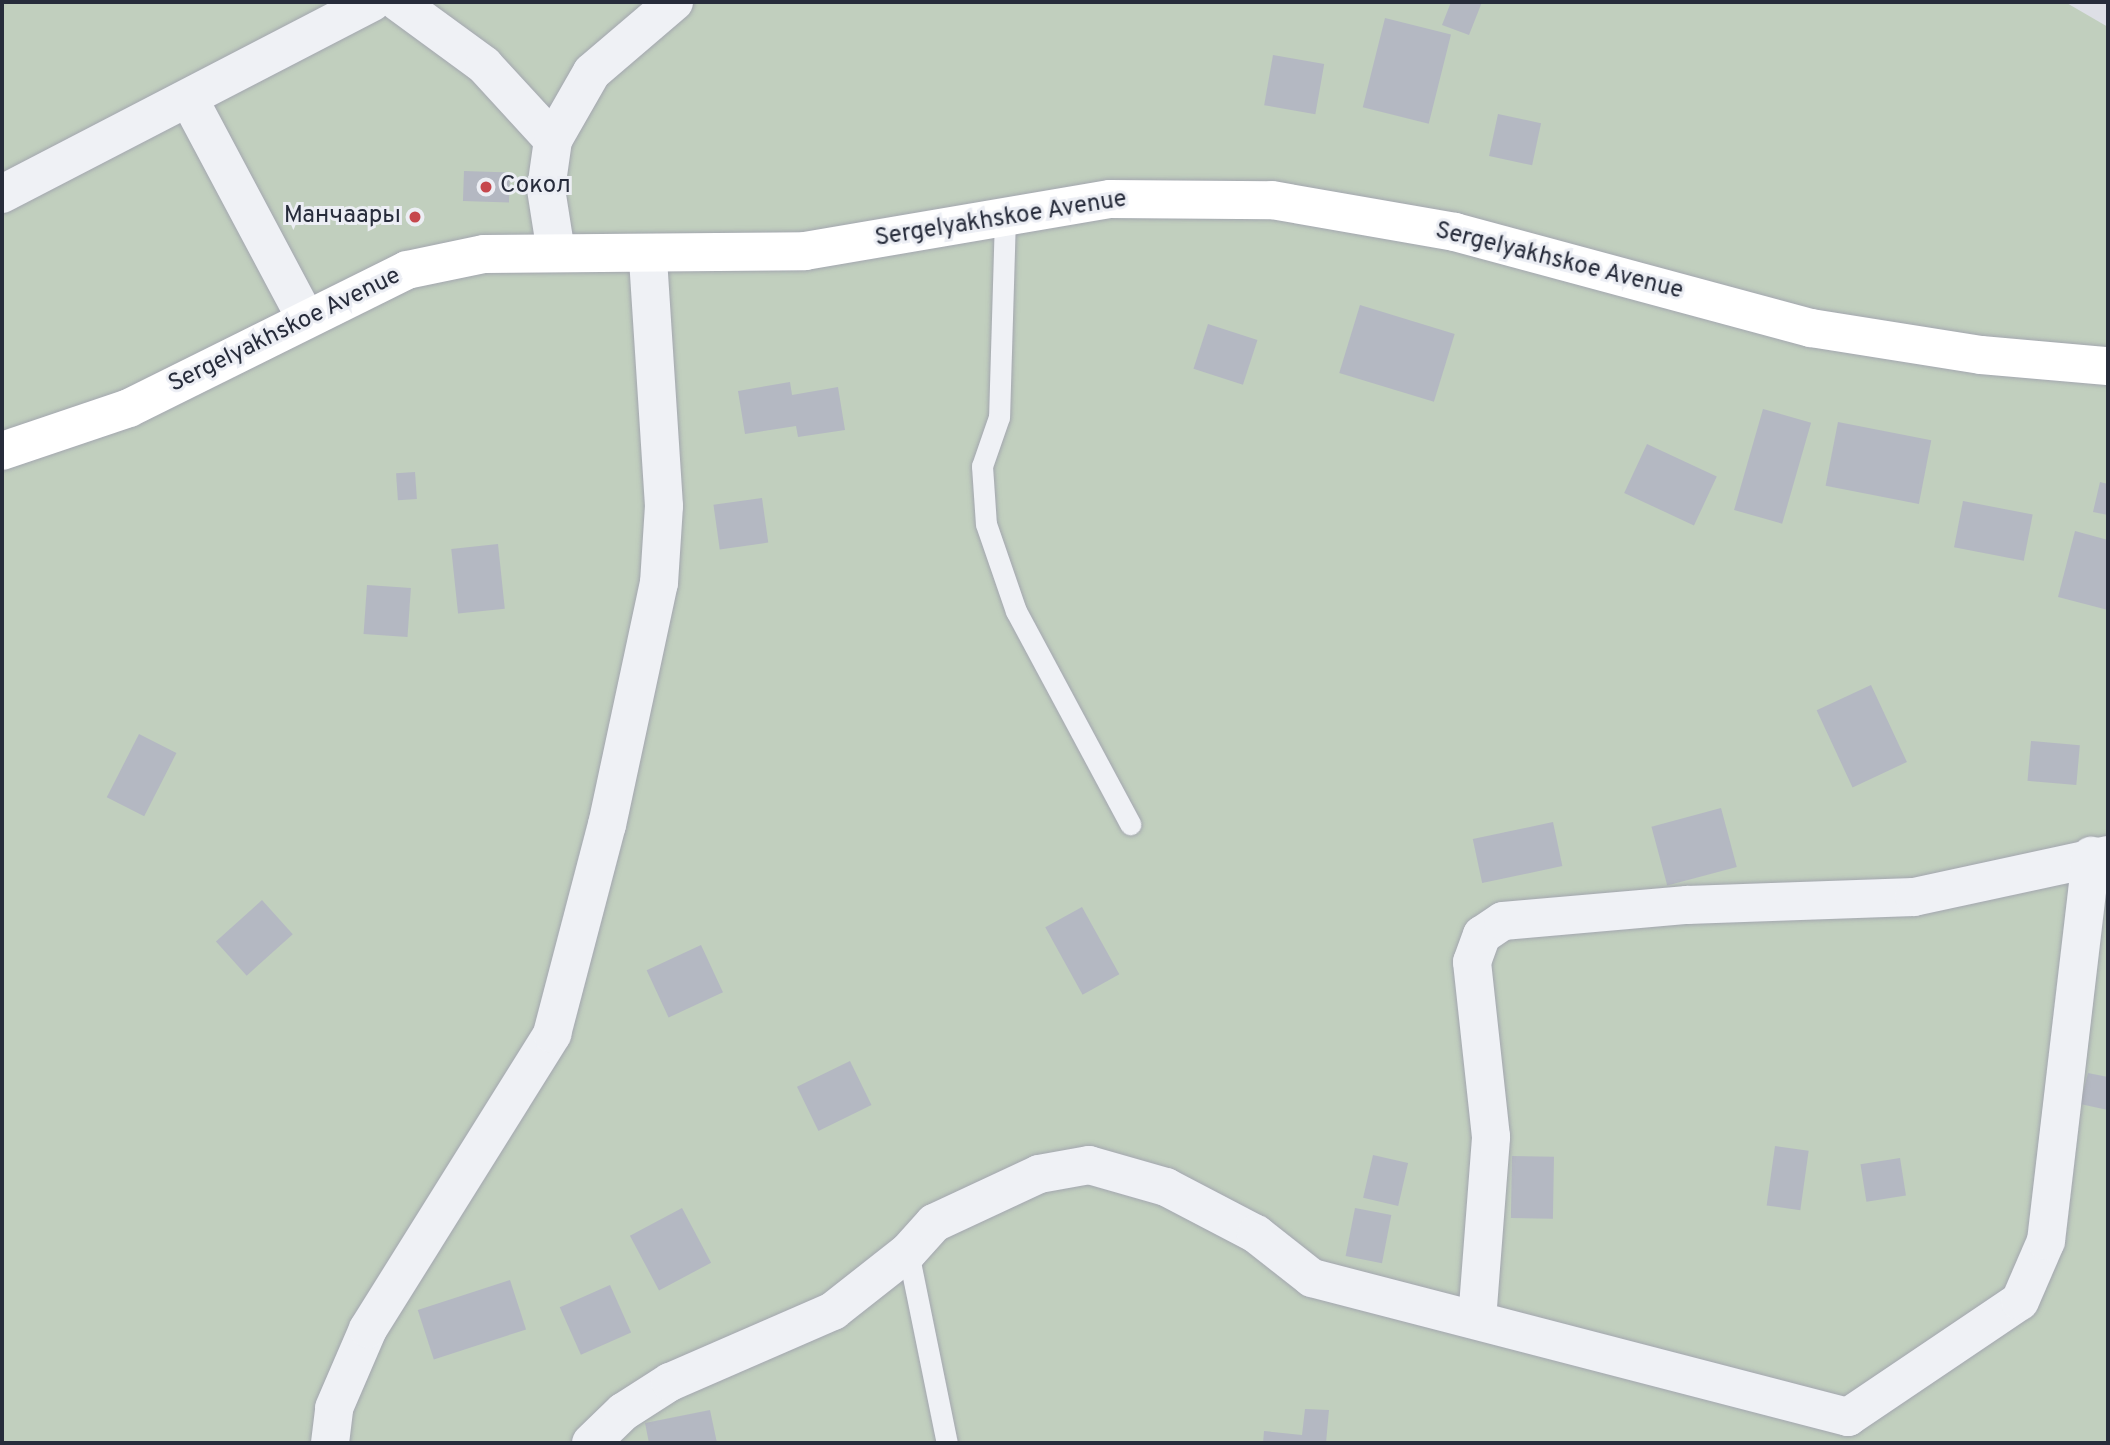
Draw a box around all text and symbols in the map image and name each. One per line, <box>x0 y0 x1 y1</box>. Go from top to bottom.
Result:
place label: Сокол <box>500 173 571 201</box>
marker: Сокол <box>478 179 494 195</box>
street label: Sergelyakhskoe Avenue <box>873 186 1129 254</box>
place label: Манчаары <box>284 203 401 231</box>
marker: Манчаары <box>407 209 423 225</box>
street label: Sergelyakhskoe Avenue <box>1432 217 1686 307</box>
street label: Sergelyakhskoe Avenue <box>164 262 406 400</box>

